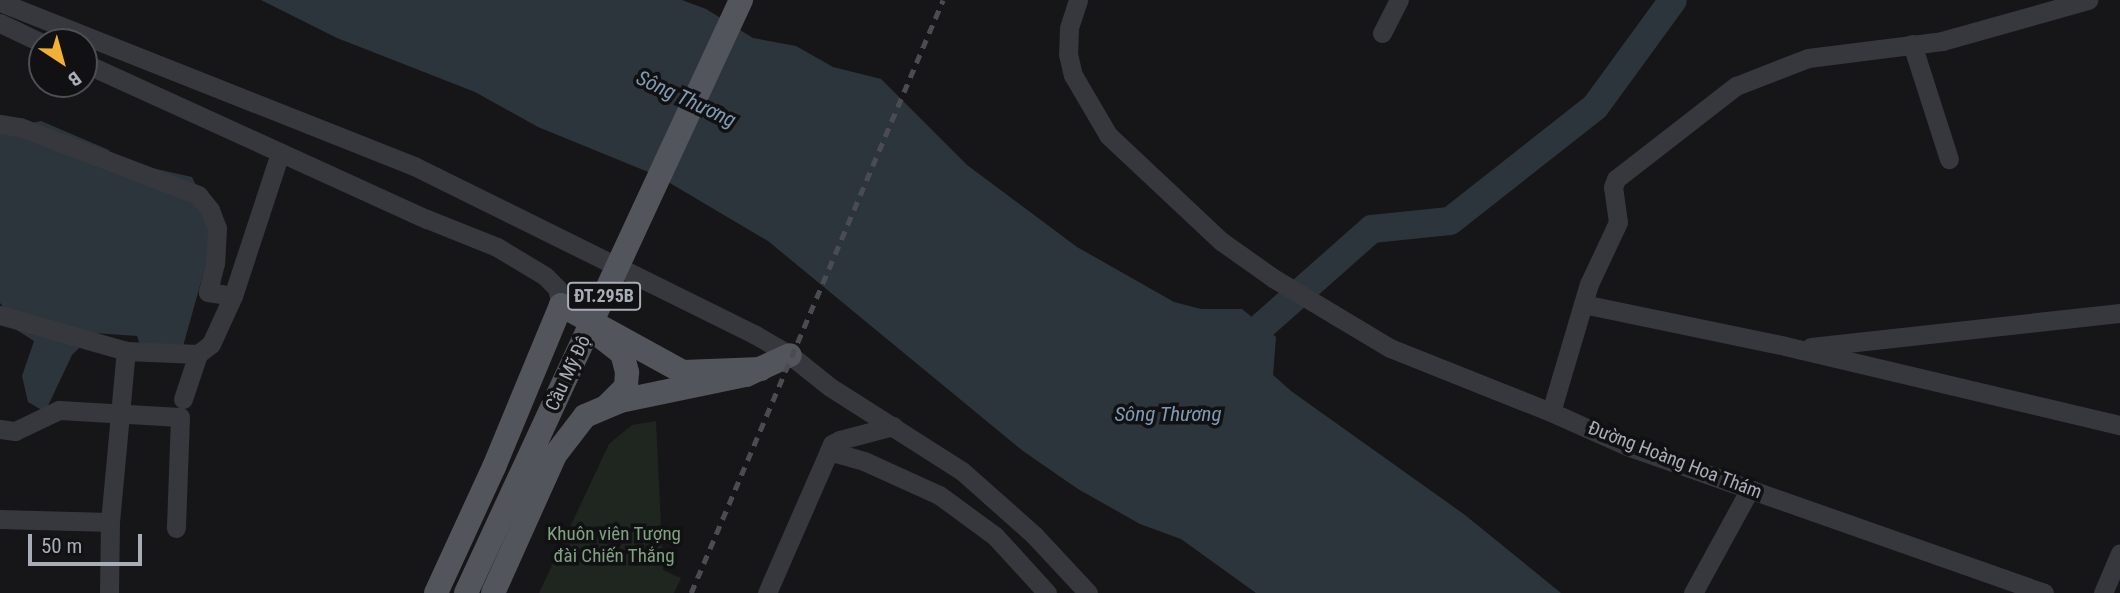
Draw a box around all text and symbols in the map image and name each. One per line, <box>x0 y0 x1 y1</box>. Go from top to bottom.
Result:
north arrow <box>28 28 98 98</box>
water label: Sông Thương <box>632 65 740 133</box>
text: B <box>63 66 86 91</box>
road number: ĐT.295B <box>566 282 642 310</box>
street label: Cầu Mỹ Độ <box>541 332 595 414</box>
water label: Sông Thương <box>1114 401 1222 427</box>
street label: Đường Hoàng Hoa Thám <box>1585 416 1765 504</box>
scale bar <box>32 520 145 564</box>
park label: Khuôn viên Tượng đài Chiến Thắng <box>547 523 681 567</box>
text: 50 m <box>41 534 82 558</box>

